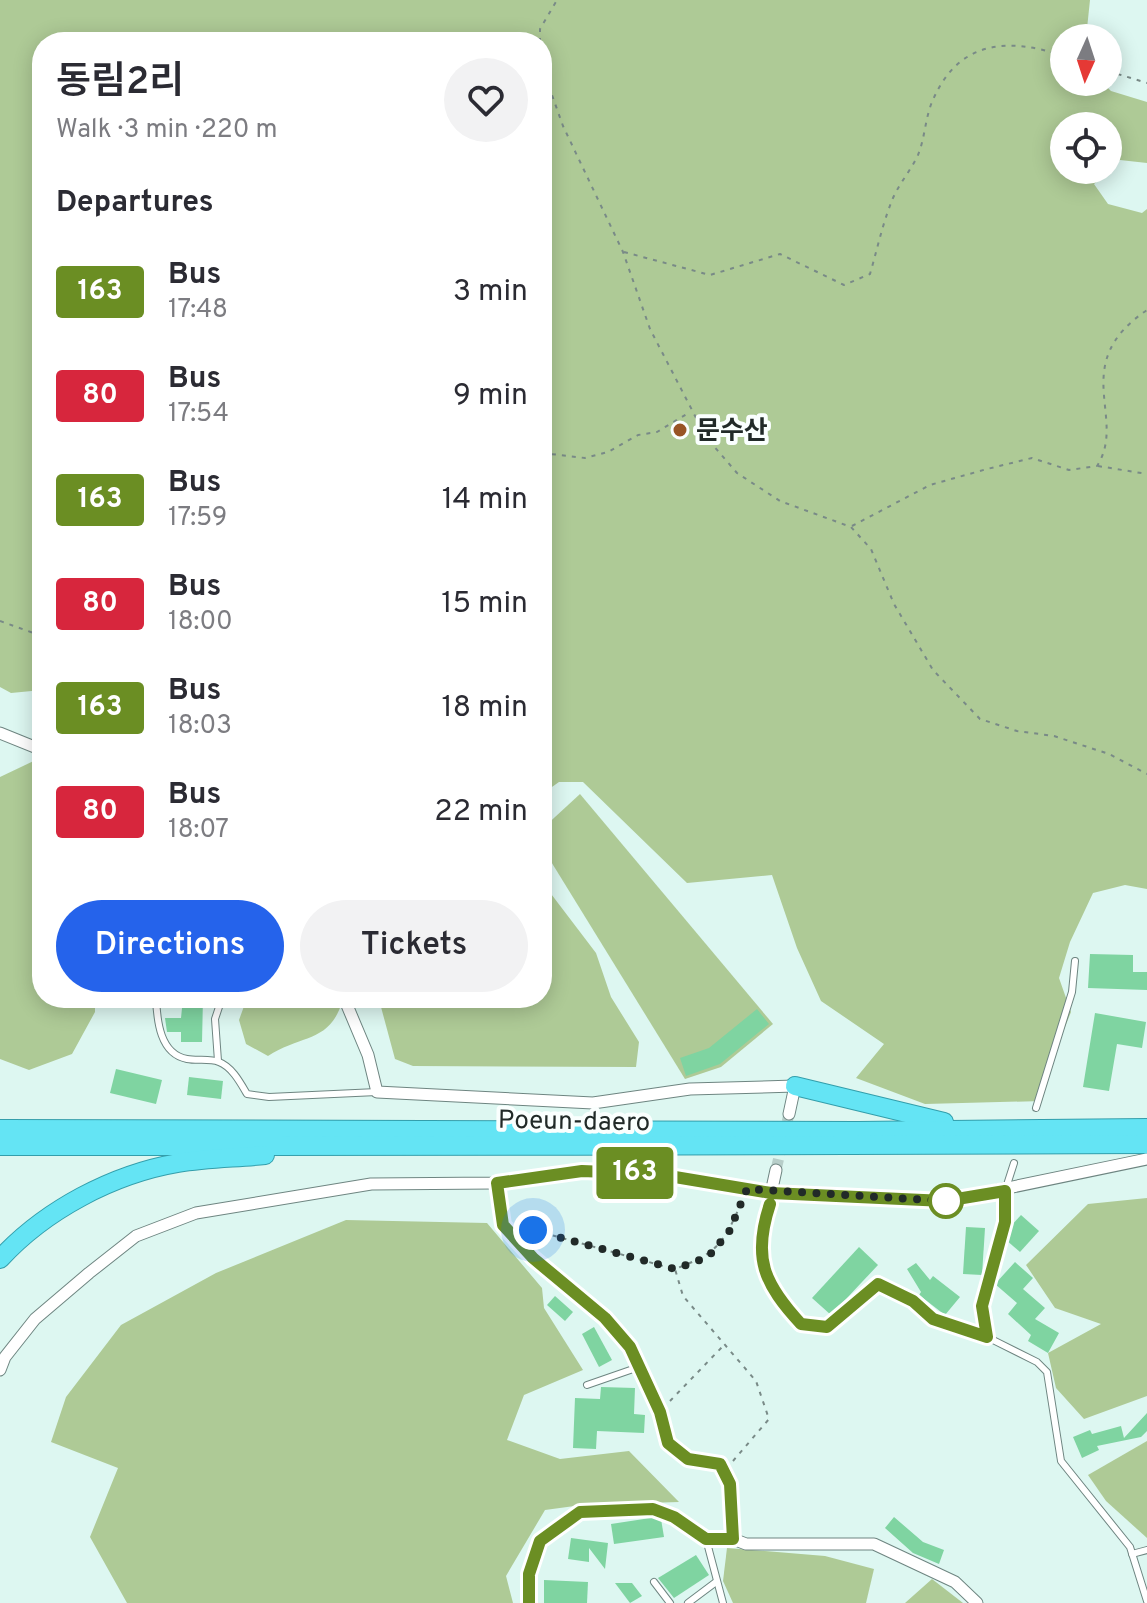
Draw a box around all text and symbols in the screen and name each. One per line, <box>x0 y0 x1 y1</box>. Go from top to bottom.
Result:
north arrow <box>1050 24 1122 96</box>
map controls <box>1050 24 1122 184</box>
button: heart <box>444 58 528 142</box>
text: 동림2리 <box>56 59 184 108</box>
button: locate <box>1050 112 1122 184</box>
text: Walk · 3 min · 220 m <box>56 114 278 147</box>
text: Departures <box>56 185 214 222</box>
text: Bus <box>168 257 221 294</box>
text: 163 <box>77 274 123 310</box>
text: 3 min <box>453 274 528 311</box>
text: 17:48 <box>168 294 228 327</box>
text: Bus <box>168 361 221 398</box>
text: 80 <box>82 378 118 414</box>
text: 9 min <box>453 378 528 415</box>
text: 17:54 <box>168 398 229 431</box>
place label: 문수산 <box>696 416 768 449</box>
marker: 문수산 <box>671 421 689 439</box>
text: Bus <box>168 465 221 502</box>
text: 163 <box>77 482 123 518</box>
text: 14 min <box>442 482 528 519</box>
text: 17:59 <box>168 502 227 535</box>
text: Bus <box>168 569 221 606</box>
text: 80 <box>82 586 118 622</box>
text: 15 min <box>441 586 528 623</box>
text: 18:00 <box>168 606 233 639</box>
text: Bus <box>168 673 221 710</box>
text: 163 <box>77 690 123 726</box>
text: 18 min <box>442 690 528 727</box>
text: 18:03 <box>168 710 232 743</box>
text: Bus <box>168 777 221 814</box>
text: 80 <box>82 794 118 830</box>
text: 22 min <box>434 794 528 831</box>
text: 18:07 <box>168 814 229 847</box>
button: Directions <box>56 900 284 992</box>
button: Tickets <box>300 900 528 992</box>
street label: Poeun-daero <box>498 1105 650 1140</box>
line badge: 163 <box>589 1147 681 1199</box>
text: 163 <box>612 1155 658 1191</box>
unlabelled marker <box>929 1184 963 1218</box>
your location <box>513 1210 553 1250</box>

